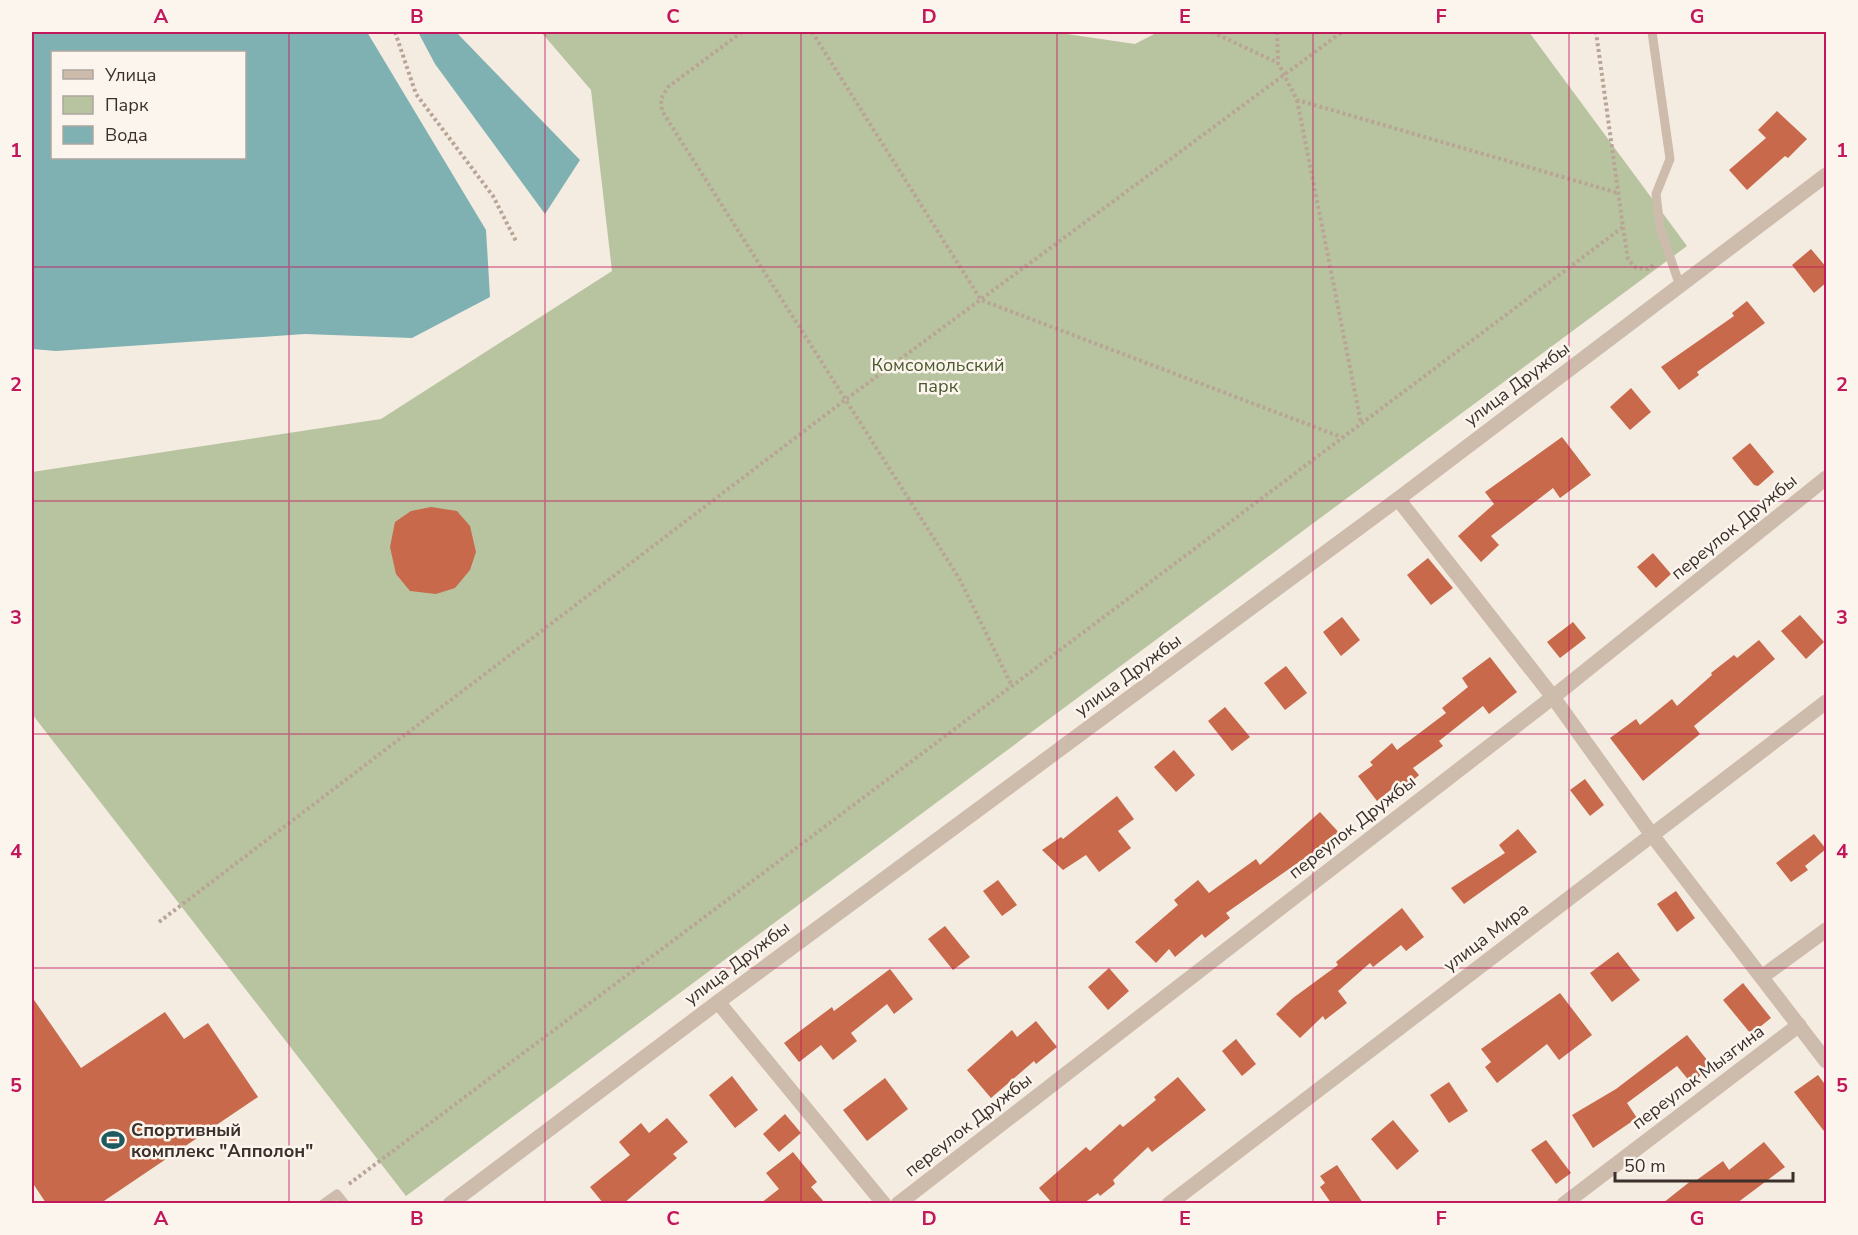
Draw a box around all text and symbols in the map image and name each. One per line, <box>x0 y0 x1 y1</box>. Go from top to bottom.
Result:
text: A <box>154 3 169 30</box>
text: B <box>410 3 424 30</box>
text: C <box>666 3 680 30</box>
text: D <box>921 3 937 30</box>
text: E <box>1179 3 1191 30</box>
text: F <box>1435 3 1447 30</box>
text: G <box>1690 3 1704 30</box>
legend <box>51 51 246 159</box>
text: Улица <box>104 63 156 87</box>
text: Парк <box>105 93 149 117</box>
text: Вода <box>105 123 148 147</box>
text: 1 <box>10 137 22 164</box>
text: 1 <box>1836 137 1848 164</box>
street label: улица Дружбы <box>1459 336 1575 432</box>
park label: Комсомольский парк <box>871 353 1005 398</box>
text: 2 <box>10 371 22 398</box>
text: 2 <box>1836 371 1848 398</box>
street label: переулок Дружбы <box>1666 469 1802 585</box>
text: 3 <box>10 604 22 631</box>
text: 3 <box>1836 604 1848 631</box>
street label: улица Дружбы <box>1070 628 1186 722</box>
street label: переулок Дружбы <box>1283 770 1421 884</box>
text: 4 <box>10 838 22 865</box>
text: 4 <box>1836 838 1848 865</box>
street label: улица Мира <box>1438 897 1534 977</box>
street label: улица Дружбы <box>679 915 795 1011</box>
street label: переулок Мызгина <box>1627 1019 1769 1135</box>
street label: переулок Дружбы <box>899 1068 1037 1182</box>
text: 5 <box>10 1072 22 1099</box>
text: 5 <box>1836 1072 1848 1099</box>
place label: Спортивный комплекс "Апполон" <box>131 1118 313 1163</box>
sports icon: Спортивный комплекс "Апполон" <box>100 1127 126 1153</box>
scale bar <box>1615 1145 1794 1183</box>
text: 50 m <box>1624 1154 1666 1178</box>
text: A <box>154 1205 169 1232</box>
text: B <box>410 1205 424 1232</box>
text: C <box>666 1205 680 1232</box>
text: D <box>921 1205 937 1232</box>
text: E <box>1179 1205 1191 1232</box>
text: F <box>1435 1205 1447 1232</box>
text: G <box>1690 1205 1704 1232</box>

